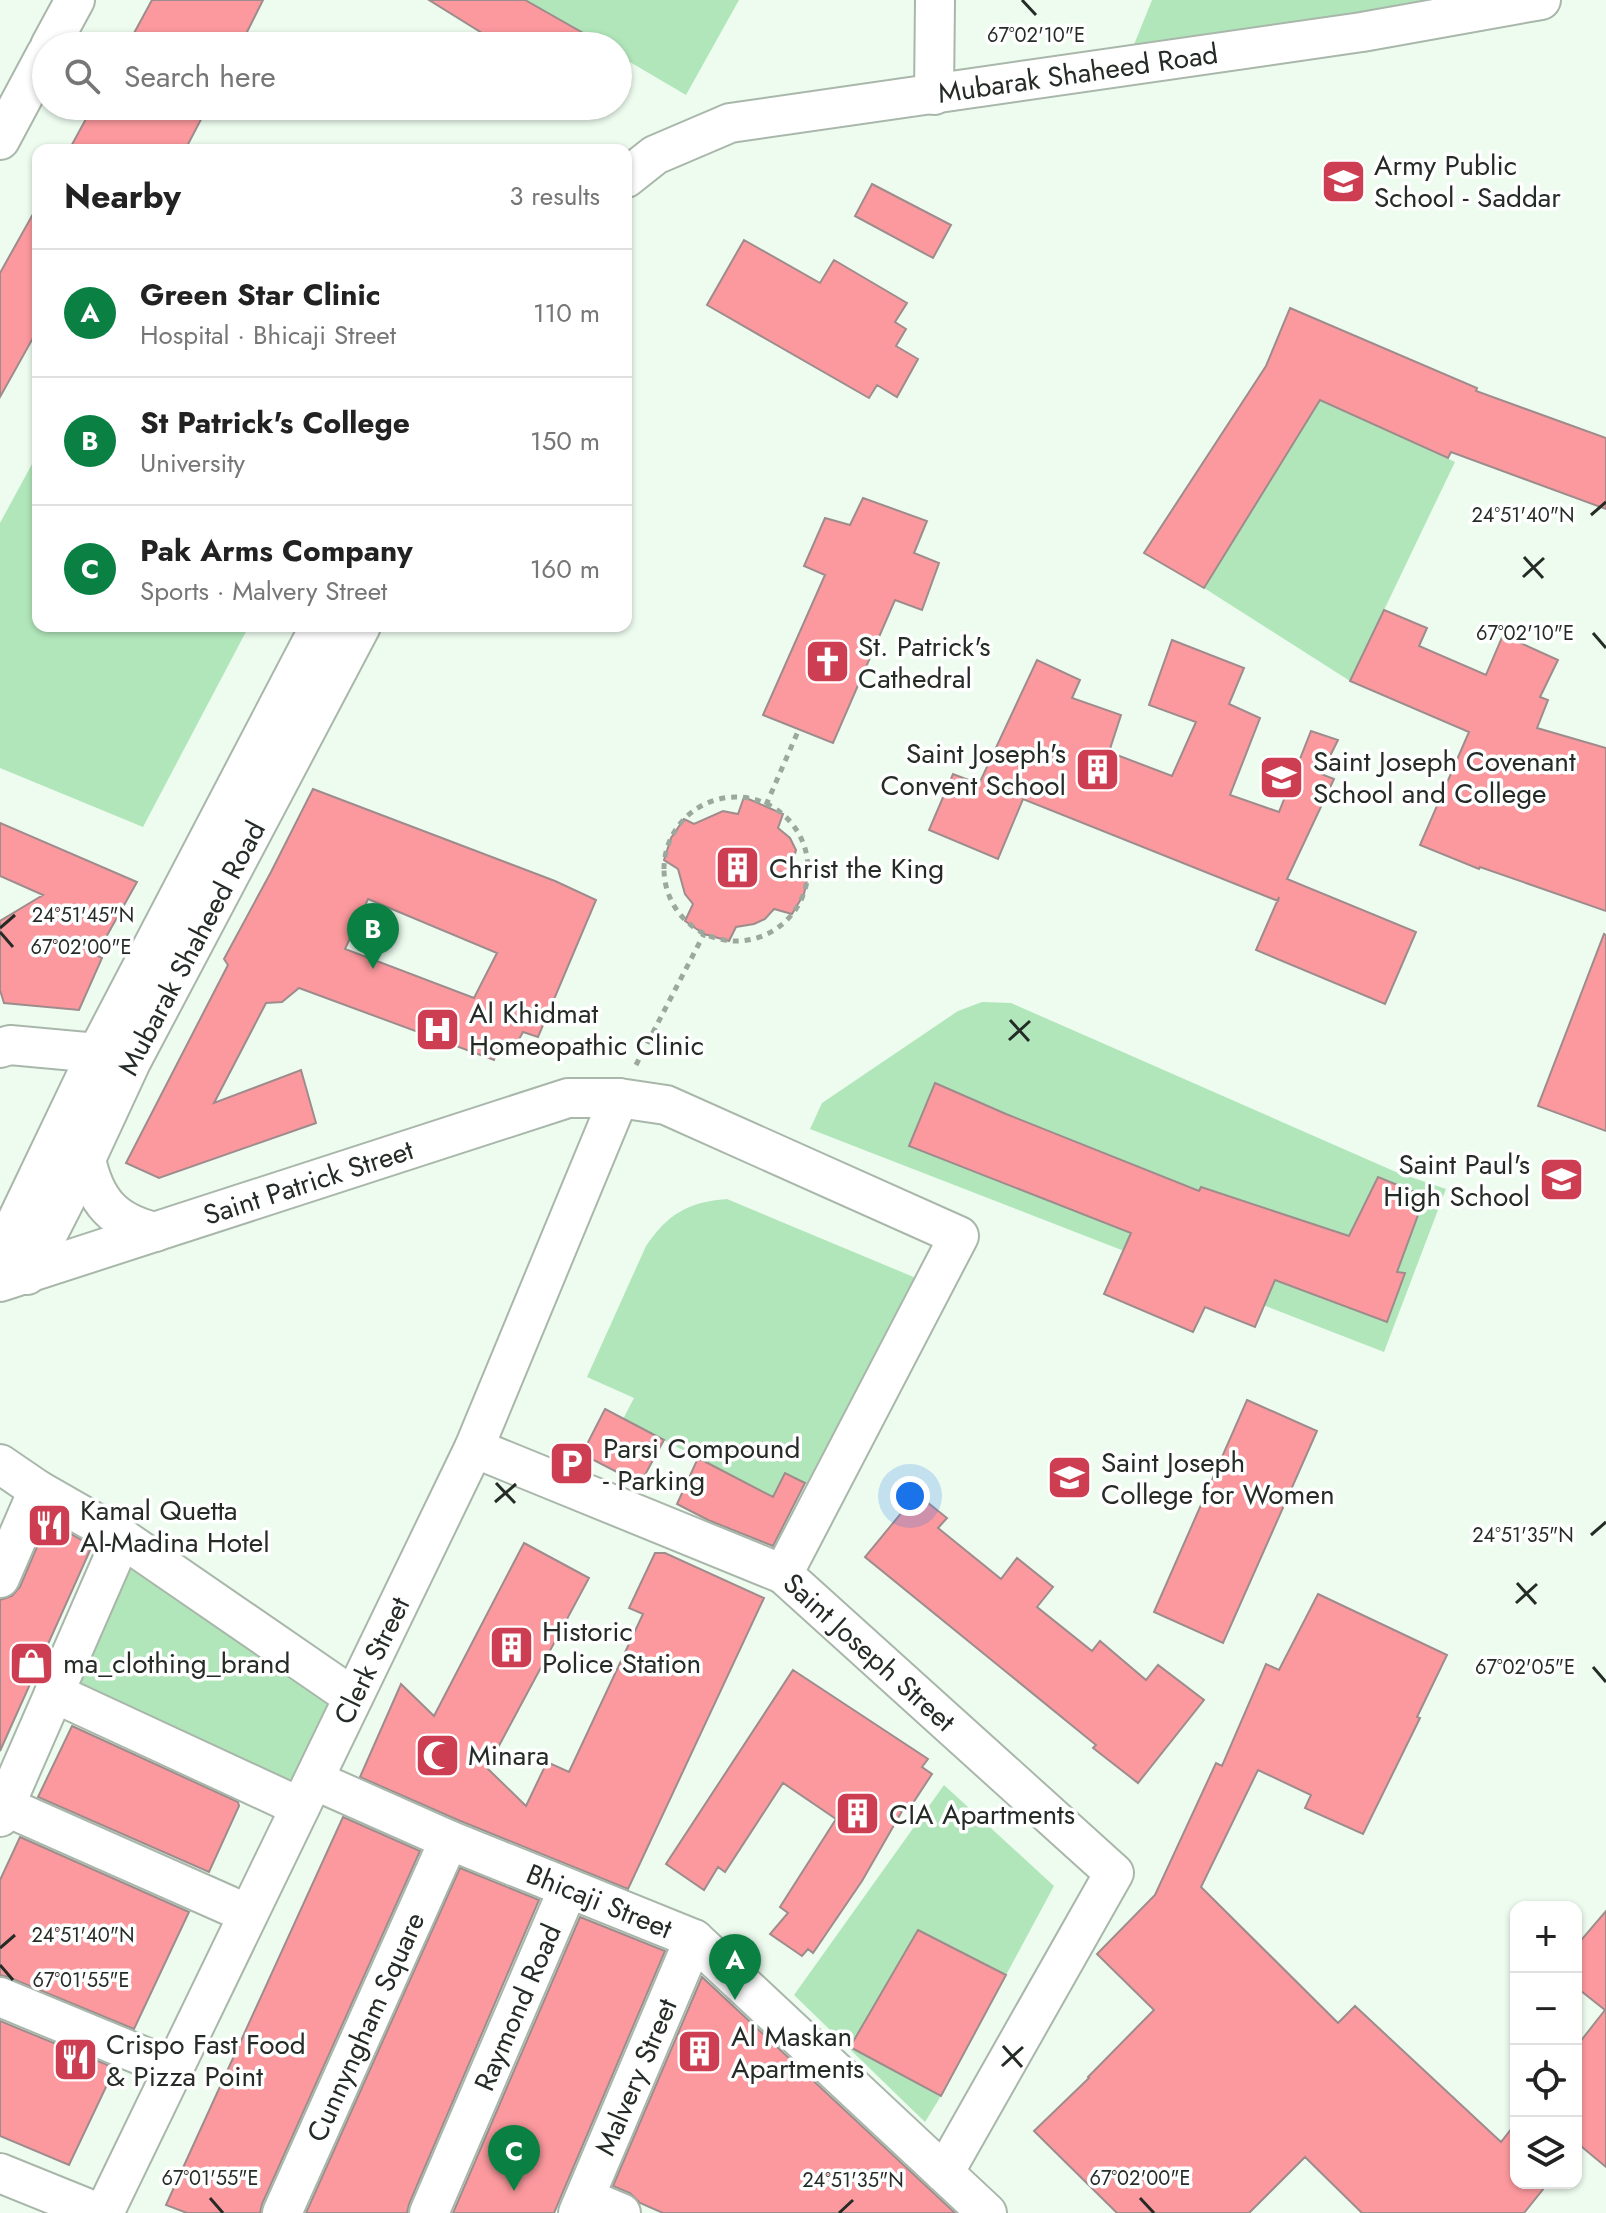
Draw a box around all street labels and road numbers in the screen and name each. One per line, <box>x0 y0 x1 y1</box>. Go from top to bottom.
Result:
street label: Mubarak Shaheed Road <box>935 32 1221 113</box>
street label: Mubarak Shaheed Road <box>107 813 275 1082</box>
street label: Saint Patrick Street <box>198 1129 419 1235</box>
street label: Saint Joseph Street <box>774 1563 965 1741</box>
street label: Clerk Street <box>323 1589 420 1731</box>
street label: Bhicaji Street <box>520 1853 679 1949</box>
street label: Cunnyngham Square <box>296 1905 435 2148</box>
street label: Raymond Road <box>463 1917 571 2097</box>
street label: Malvery Street <box>584 1992 687 2162</box>

